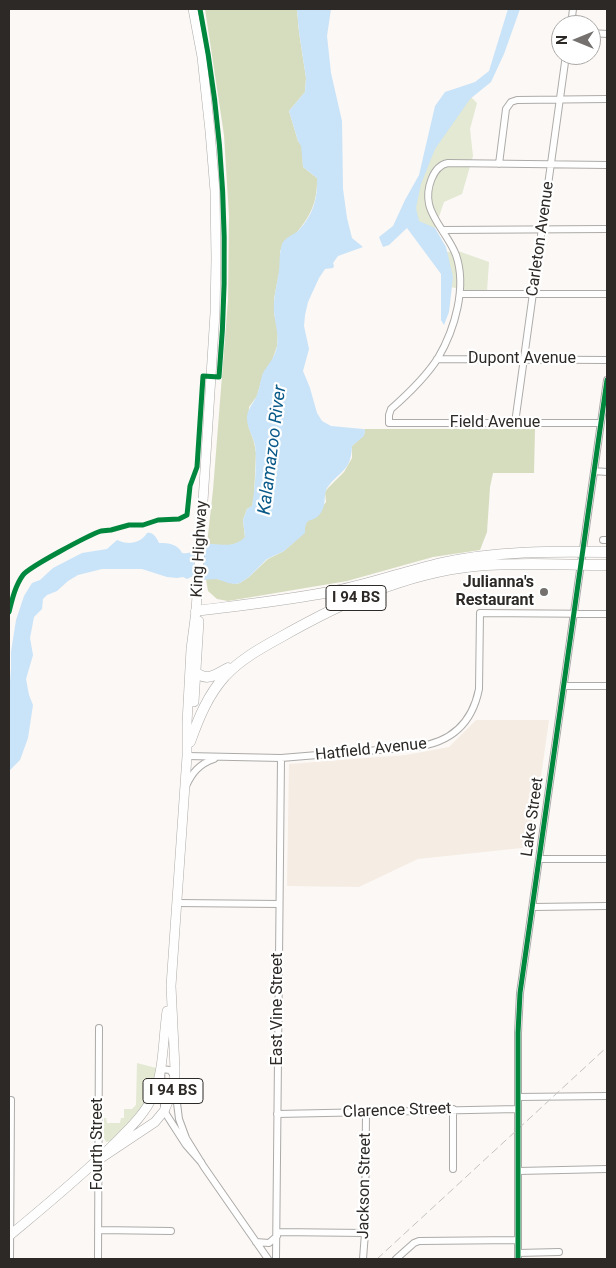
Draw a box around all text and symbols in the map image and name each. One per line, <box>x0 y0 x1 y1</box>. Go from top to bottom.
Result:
north arrow <box>551 15 601 65</box>
text: N <box>554 35 570 45</box>
street label: Carleton Avenue <box>523 180 559 298</box>
street label: Dupont Avenue <box>468 349 576 369</box>
water label: Kalamazoo River <box>254 384 292 516</box>
street label: Field Avenue <box>450 413 540 433</box>
street label: King Highway <box>188 500 212 598</box>
place label: Julianna's Restaurant <box>455 573 534 611</box>
road number: I 94 BS <box>326 586 386 610</box>
marker: Julianna's Restaurant <box>538 586 550 598</box>
street label: Hatfield Avenue <box>314 735 428 765</box>
street label: Lake Street <box>518 776 548 858</box>
street label: East Vine Street <box>268 953 288 1065</box>
road number: I 94 BS <box>143 1078 203 1104</box>
street label: Fourth Street <box>88 1098 108 1190</box>
street label: Clarence Street <box>342 1100 452 1122</box>
street label: Jackson Street <box>354 1133 376 1239</box>

